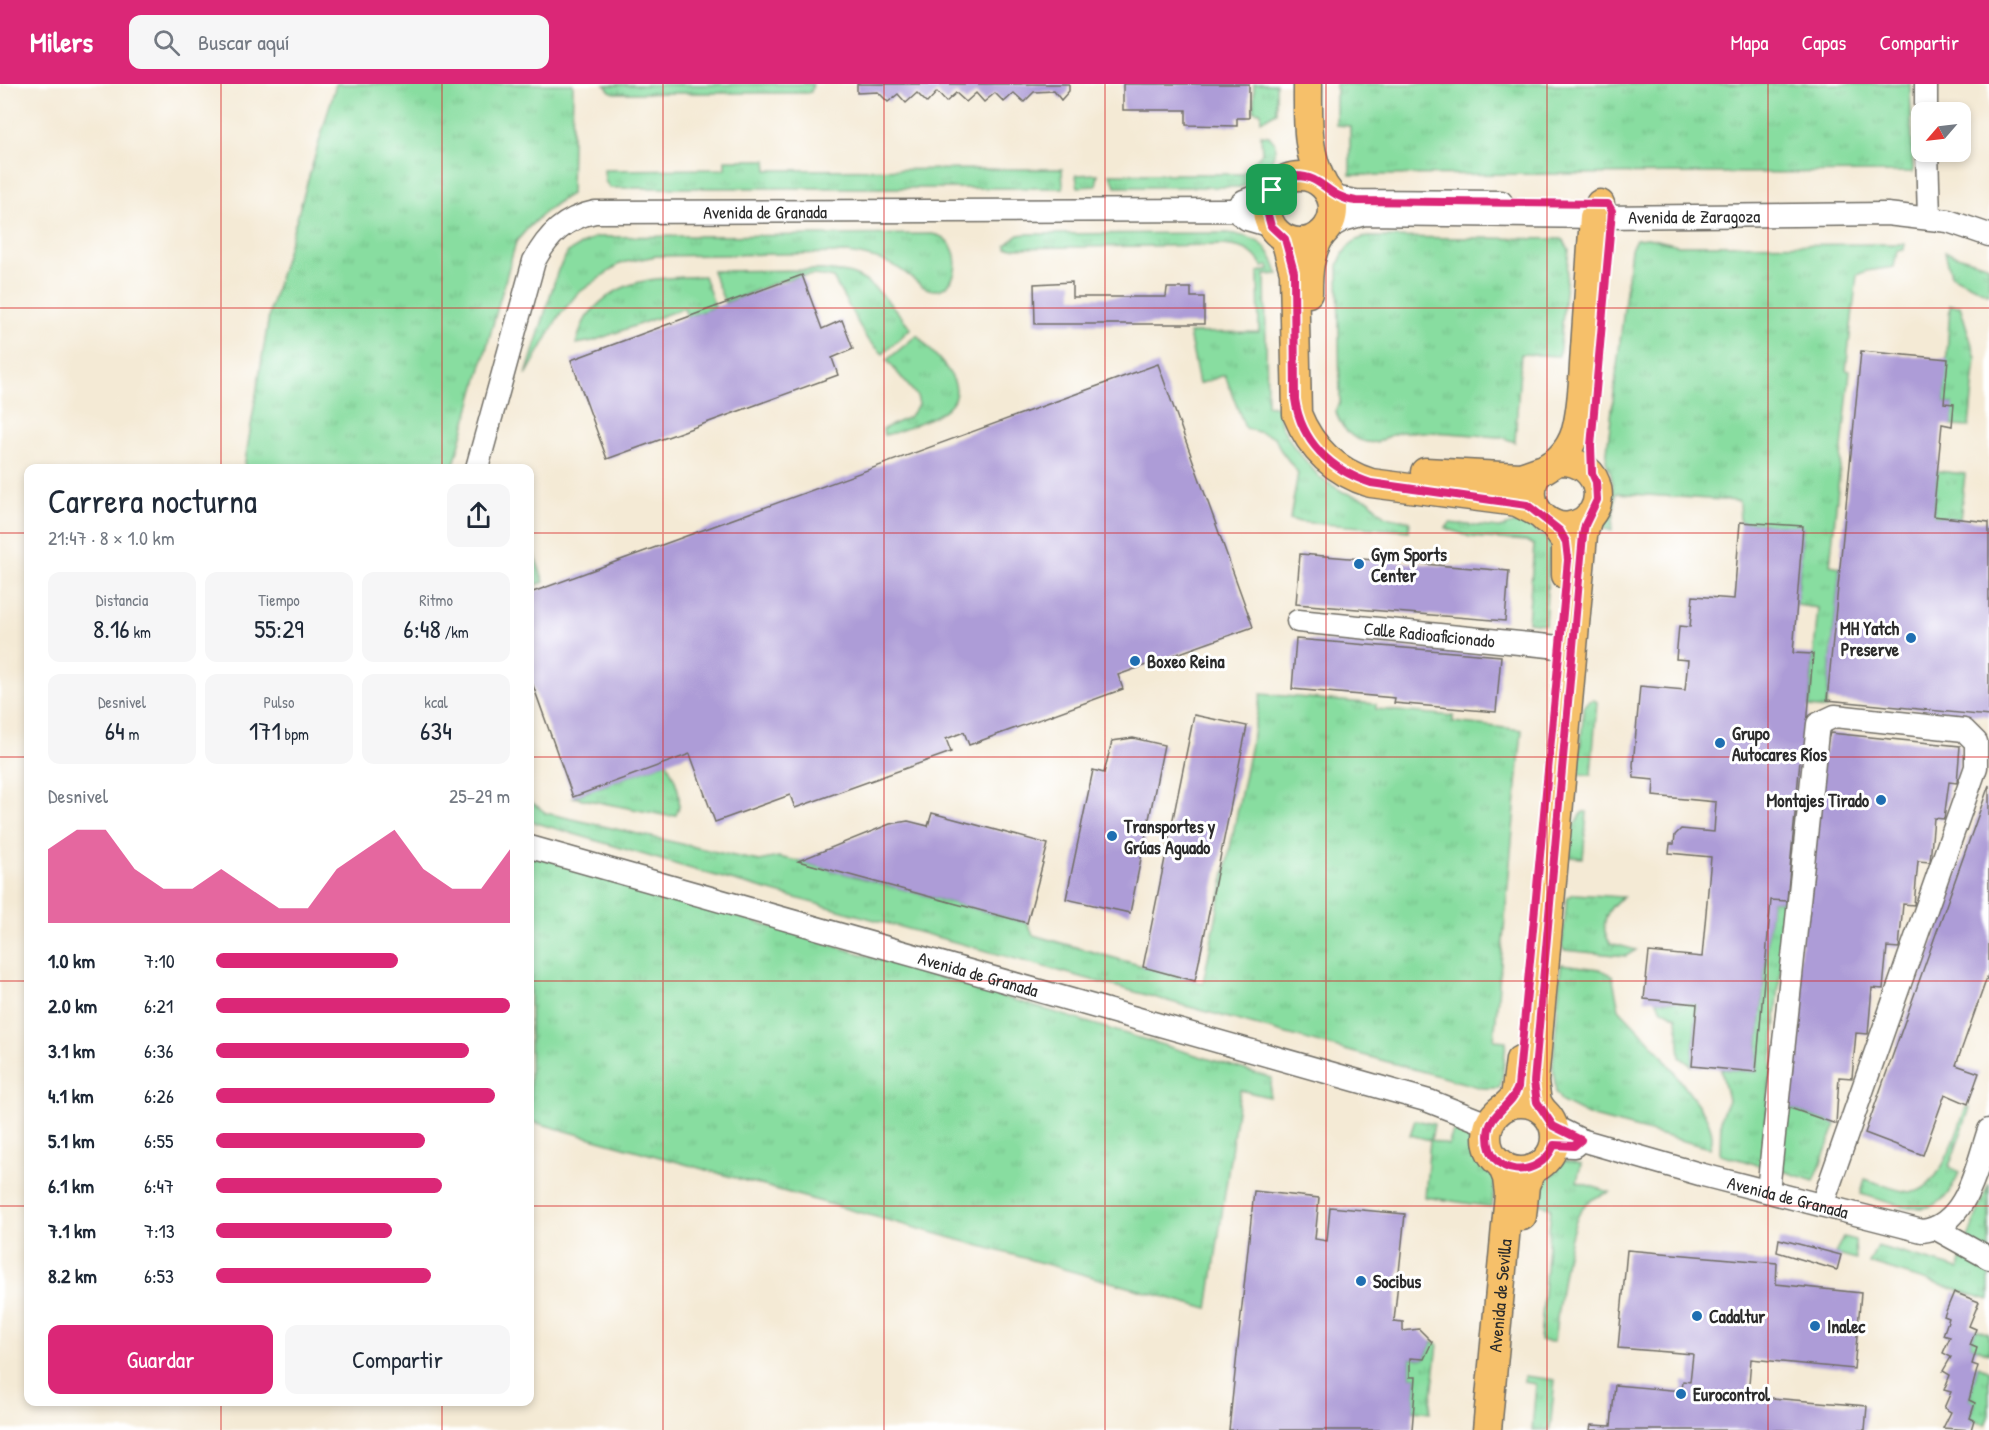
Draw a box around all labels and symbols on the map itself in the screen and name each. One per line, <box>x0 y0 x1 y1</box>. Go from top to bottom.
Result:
north arrow <box>1911 102 1971 162</box>
pin <box>1246 164 1297 215</box>
street label: Avenida de Granada <box>703 199 827 224</box>
street label: Avenida de Zaragoza <box>1628 203 1760 229</box>
place label: Gym Sports Center <box>1371 542 1447 588</box>
marker: Gym Sports Center <box>1352 557 1366 571</box>
street label: Calle Radioaficionado <box>1363 615 1496 653</box>
place label: MH Yatch Preserve <box>1840 616 1900 662</box>
marker: MH Yatch Preserve <box>1904 631 1918 645</box>
place label: Boxeo Reina <box>1147 649 1226 674</box>
marker: Boxeo Reina <box>1128 654 1142 668</box>
place label: Grupo Autocares Ríos <box>1732 721 1827 767</box>
marker: Grupo Autocares Ríos <box>1713 736 1727 750</box>
place label: Montajes Tirado <box>1766 788 1870 813</box>
marker: Montajes Tirado <box>1874 793 1888 807</box>
place label: Transportes y Grúas Aguado <box>1123 814 1216 861</box>
marker: Transportes y Grúas Aguado <box>1105 829 1119 843</box>
street label: Avenida de Granada <box>915 945 1041 1003</box>
street label: Avenida de Granada <box>1725 1169 1851 1224</box>
street label: Avenida de Sevilla <box>1482 1238 1517 1353</box>
place label: Socibus <box>1373 1269 1421 1294</box>
marker: Socibus <box>1354 1274 1368 1288</box>
place label: Cadaltur <box>1709 1304 1765 1329</box>
marker: Cadaltur <box>1690 1309 1704 1323</box>
place label: Inalec <box>1827 1314 1866 1339</box>
marker: Inalec <box>1808 1319 1822 1333</box>
place label: Eurocontrol <box>1693 1382 1771 1407</box>
marker: Eurocontrol <box>1674 1387 1688 1401</box>

